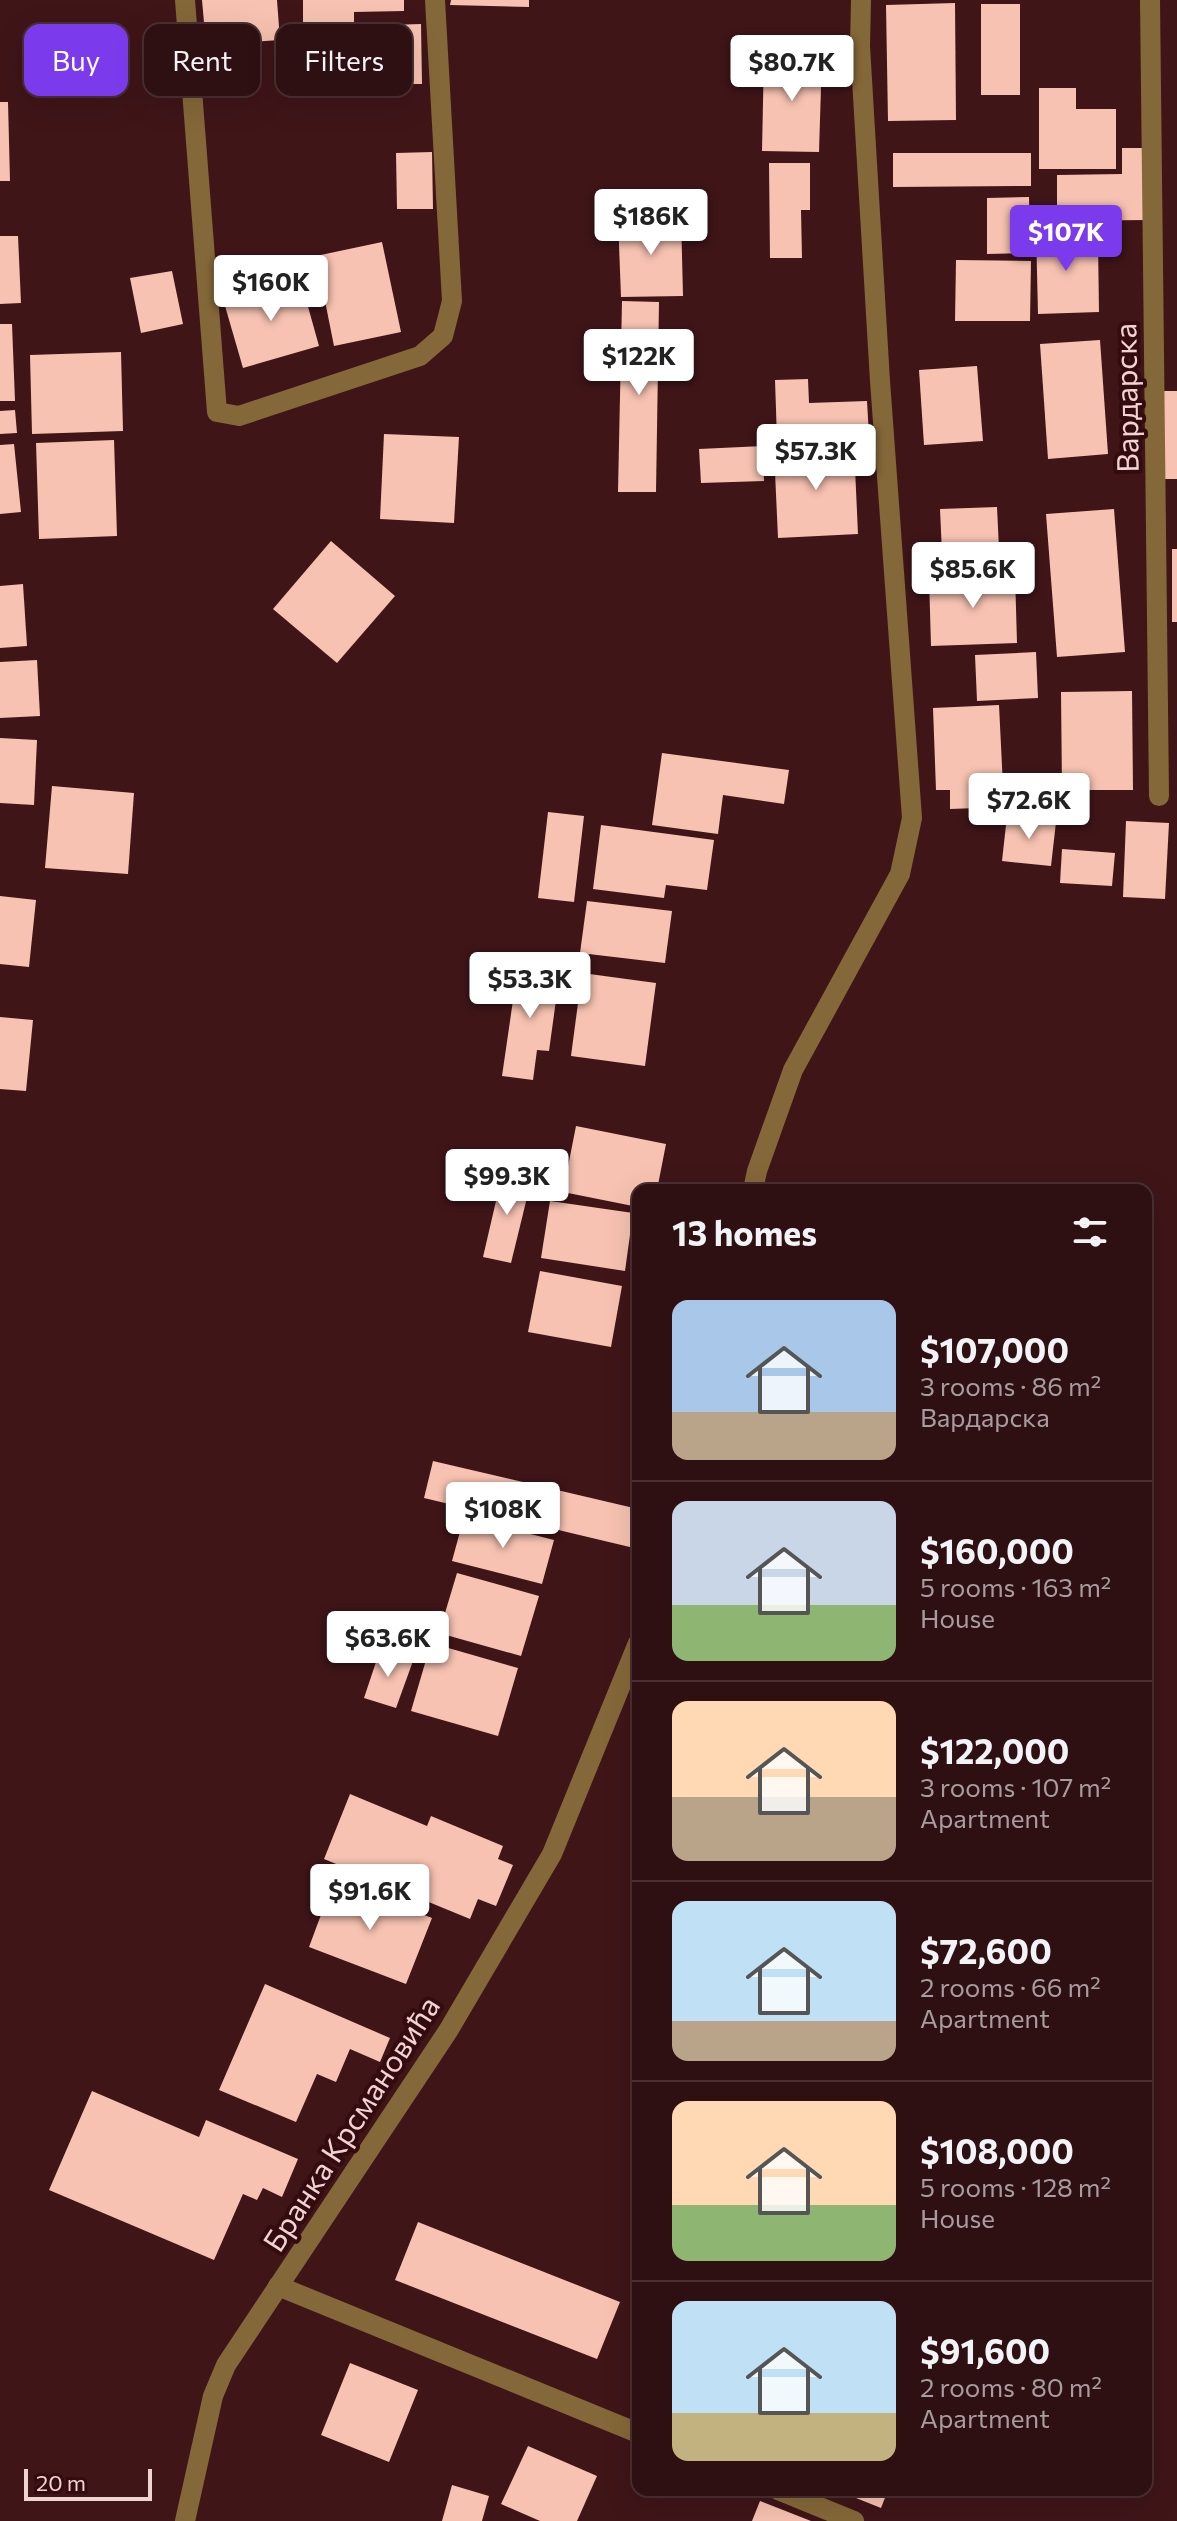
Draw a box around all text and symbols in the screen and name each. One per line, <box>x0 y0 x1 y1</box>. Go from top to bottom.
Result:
chip: Buy <box>24 24 128 96</box>
chip: Rent <box>144 24 260 96</box>
chip: Filters <box>276 24 412 96</box>
pin: $80.7K <box>727 35 857 103</box>
text: $80.7K <box>748 45 836 76</box>
pin: $186K <box>595 189 707 257</box>
text: $186K <box>613 199 690 230</box>
pin: $107K <box>1010 205 1122 273</box>
text: $107K <box>1028 215 1104 246</box>
pin: $160K <box>215 255 327 323</box>
text: $160K <box>232 265 310 296</box>
street label: Вардарска <box>1105 323 1145 473</box>
pin: $122K <box>583 329 695 397</box>
text: $122K <box>602 339 676 370</box>
pin: $57.3K <box>751 424 881 492</box>
text: $57.3K <box>775 434 857 465</box>
pin: $85.6K <box>908 542 1038 610</box>
text: $85.6K <box>930 552 1016 583</box>
pin: $72.6K <box>964 773 1094 841</box>
text: $72.6K <box>987 783 1071 814</box>
pin: $53.3K <box>465 952 595 1020</box>
text: $53.3K <box>487 962 573 993</box>
pin: $99.3K <box>442 1149 572 1217</box>
text: $99.3K <box>464 1159 550 1190</box>
icon: filters <box>1068 1210 1112 1254</box>
text: 13 homes <box>672 1211 817 1253</box>
text: $107,000 <box>920 1328 1069 1370</box>
icon: home <box>736 1332 832 1428</box>
text: 3 rooms · 86 m² <box>920 1370 1101 1401</box>
text: Вардарска <box>920 1401 1050 1432</box>
pin: $108K <box>447 1482 559 1550</box>
text: $108K <box>464 1492 542 1523</box>
text: $160,000 <box>920 1529 1074 1571</box>
icon: home <box>736 1533 832 1629</box>
text: 5 rooms · 163 m² <box>920 1571 1111 1602</box>
text: House <box>920 1602 995 1633</box>
pin: $63.6K <box>323 1611 453 1679</box>
text: $63.6K <box>345 1621 431 1652</box>
text: $122,000 <box>920 1729 1069 1771</box>
icon: home <box>736 1733 832 1829</box>
text: 3 rooms · 107 m² <box>920 1771 1111 1802</box>
text: Apartment <box>920 1802 1050 1833</box>
pin: $91.6K <box>305 1864 435 1932</box>
text: $91.6K <box>328 1874 412 1905</box>
text: $72,600 <box>920 1929 1052 1971</box>
icon: home <box>736 1933 832 2029</box>
text: 2 rooms · 66 m² <box>920 1971 1101 2002</box>
street label: Бранка Крсмановића <box>254 1989 446 2257</box>
text: Apartment <box>920 2002 1050 2033</box>
text: $108,000 <box>920 2129 1074 2171</box>
icon: home <box>736 2133 832 2229</box>
text: 5 rooms · 128 m² <box>920 2171 1111 2202</box>
text: House <box>920 2202 995 2233</box>
text: $91,600 <box>920 2329 1050 2371</box>
icon: home <box>736 2333 832 2429</box>
text: 2 rooms · 80 m² <box>920 2371 1102 2402</box>
text: Apartment <box>920 2402 1050 2433</box>
scale bar <box>24 2465 152 2501</box>
text: 20 m <box>36 2469 86 2496</box>

